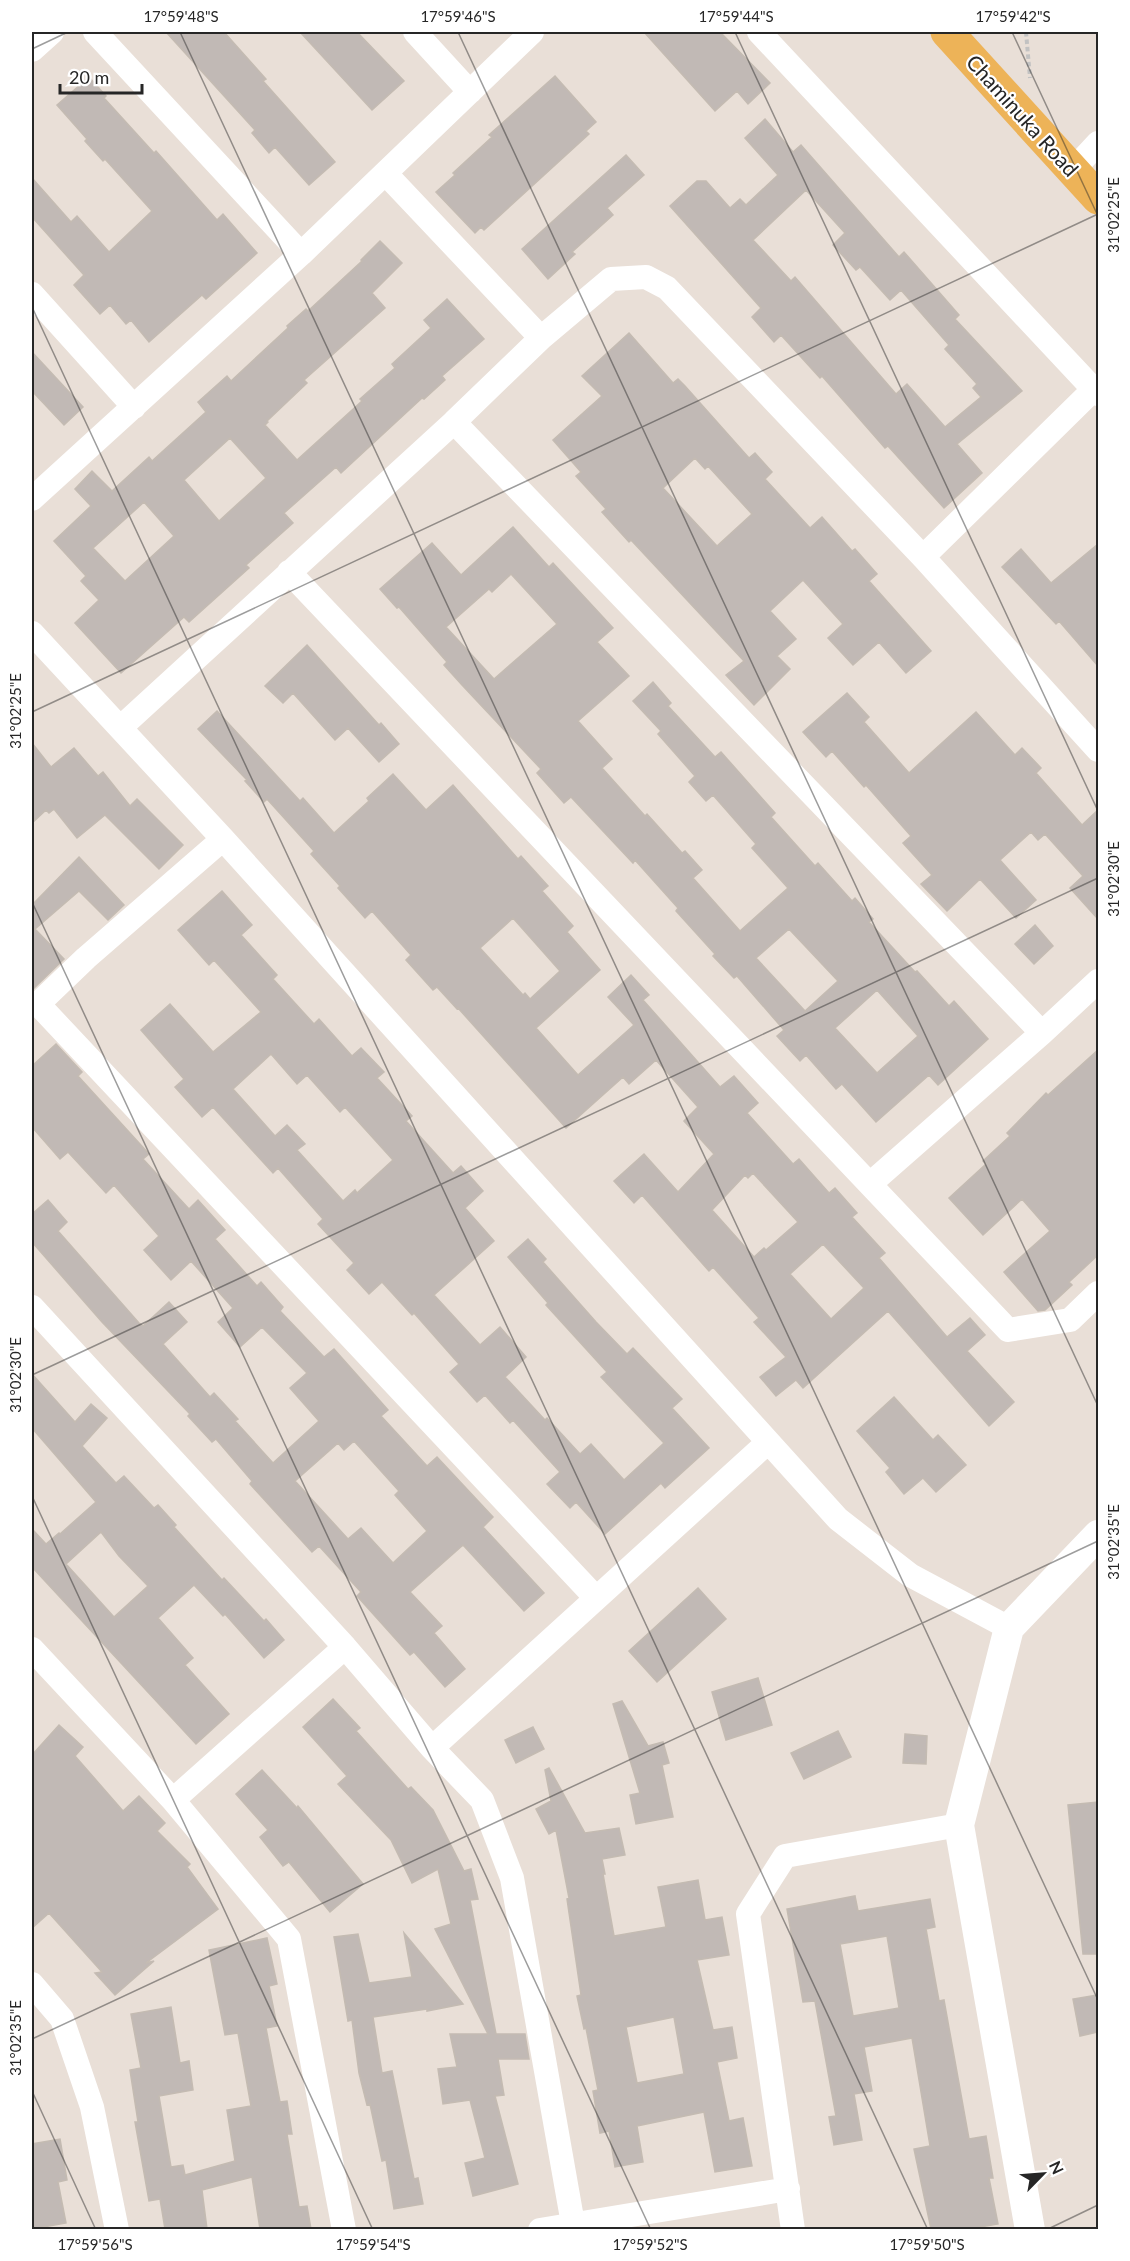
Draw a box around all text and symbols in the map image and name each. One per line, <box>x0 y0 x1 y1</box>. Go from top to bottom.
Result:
text: 17°59'48"S <box>143 7 219 25</box>
text: 17°59'46"S <box>420 7 496 25</box>
text: 17°59'44"S <box>698 7 774 25</box>
text: 17°59'42"S <box>975 7 1051 25</box>
street label: Chaminuka Road <box>962 49 1084 181</box>
scale bar <box>60 57 142 95</box>
text: 20 m <box>69 66 109 88</box>
text: 31°02'25"E <box>1104 177 1122 253</box>
text: 31°02'25"E <box>6 673 24 749</box>
text: 31°02'30"E <box>1104 841 1122 917</box>
text: 31°02'30"E <box>6 1337 24 1413</box>
text: 31°02'35"E <box>1104 1504 1122 1580</box>
text: 31°02'35"E <box>6 2000 24 2076</box>
north arrow <box>1013 2144 1073 2204</box>
text: N <box>1046 2158 1068 2177</box>
text: 17°59'56"S <box>57 2235 133 2253</box>
text: 17°59'54"S <box>335 2235 411 2253</box>
text: 17°59'52"S <box>612 2235 688 2253</box>
text: 17°59'50"S <box>889 2235 965 2253</box>

